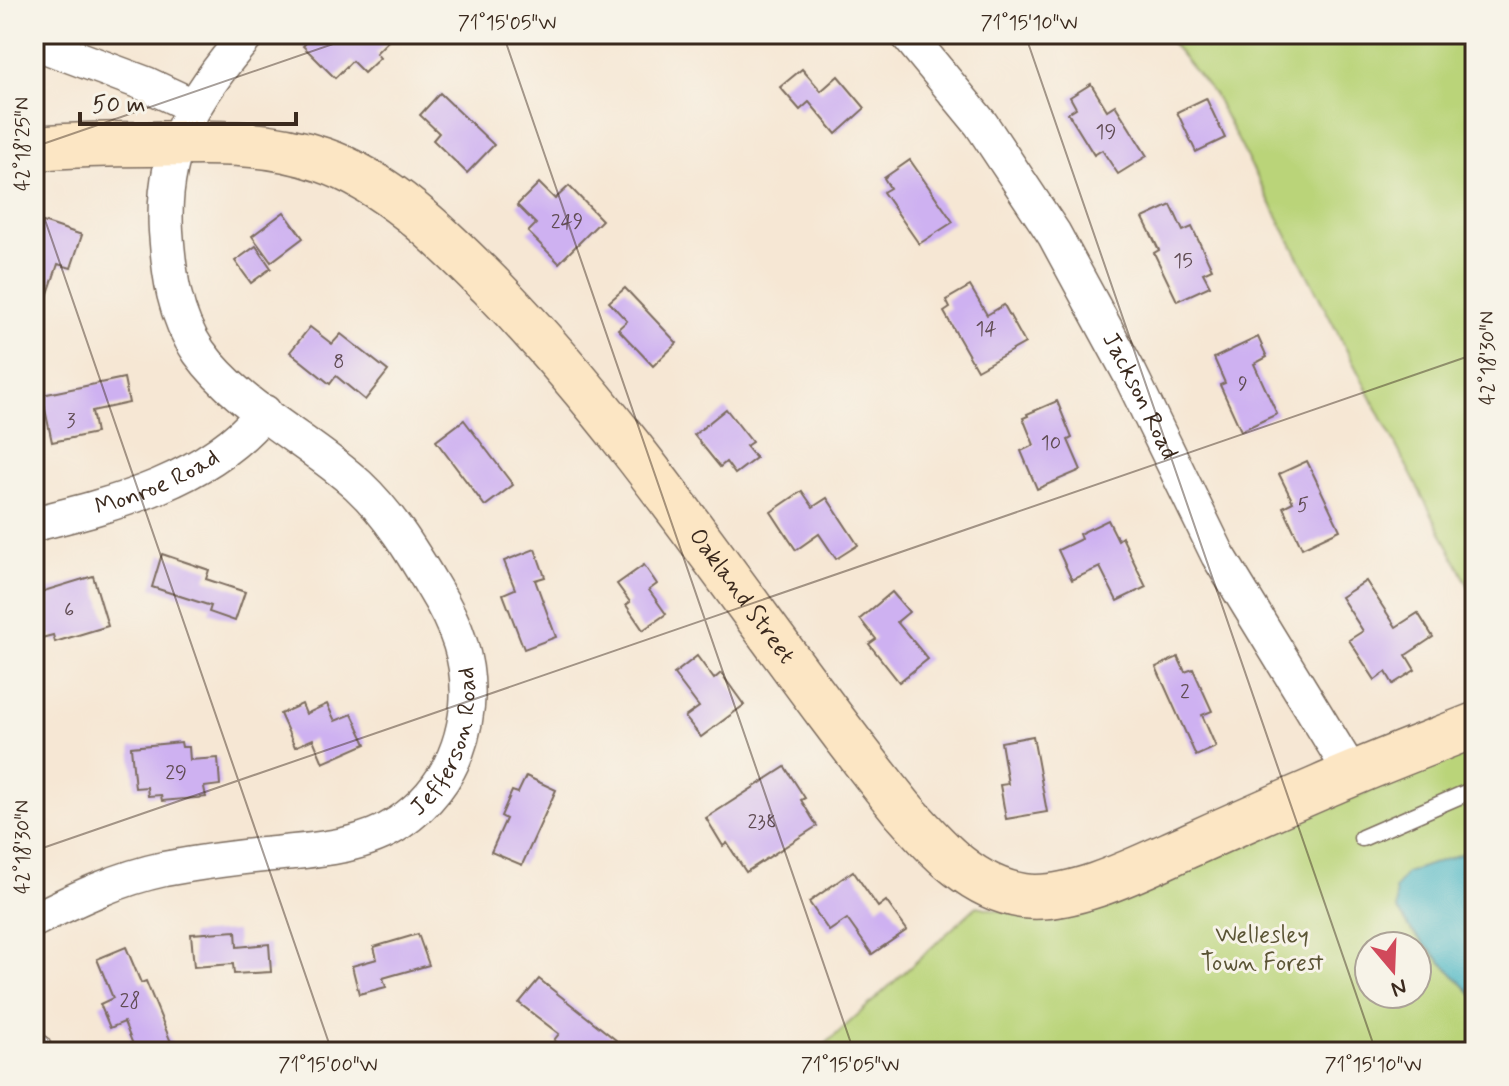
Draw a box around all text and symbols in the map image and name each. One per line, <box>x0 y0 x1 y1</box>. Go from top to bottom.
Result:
text: 71°15'05"W <box>458 10 556 37</box>
text: 71°15'10"W <box>980 10 1078 37</box>
scale bar <box>80 76 296 126</box>
text: 50 m <box>92 90 146 121</box>
text: 42°18'25"N <box>10 97 37 191</box>
house number: 19 <box>1096 119 1116 146</box>
house number: 249 <box>551 209 583 236</box>
house number: 15 <box>1173 248 1193 275</box>
text: 42°18'30"N <box>1475 311 1502 405</box>
house number: 14 <box>975 316 997 343</box>
street label: Jackson Road <box>1095 327 1185 465</box>
house number: 8 <box>333 349 345 376</box>
house number: 9 <box>1238 371 1248 398</box>
house number: 3 <box>66 408 76 435</box>
house number: 10 <box>1041 430 1061 457</box>
street label: Monroe Road <box>91 442 225 523</box>
house number: 5 <box>1297 492 1309 519</box>
street label: Oakland Street <box>682 522 802 670</box>
house number: 6 <box>64 597 74 624</box>
street label: Jefferson Road <box>404 666 483 823</box>
house number: 2 <box>1180 679 1190 706</box>
house number: 29 <box>165 760 187 787</box>
text: 42°18'30"N <box>10 800 37 894</box>
house number: 238 <box>747 809 777 836</box>
park label: Wellesley Town Forest <box>1200 920 1324 979</box>
north arrow <box>1353 930 1433 1010</box>
text: N <box>1387 971 1410 1003</box>
house number: 28 <box>120 988 140 1015</box>
text: 71°15'00"W <box>278 1052 378 1079</box>
text: 71°15'05"W <box>801 1052 899 1079</box>
text: 71°15'10"W <box>1324 1052 1422 1079</box>

